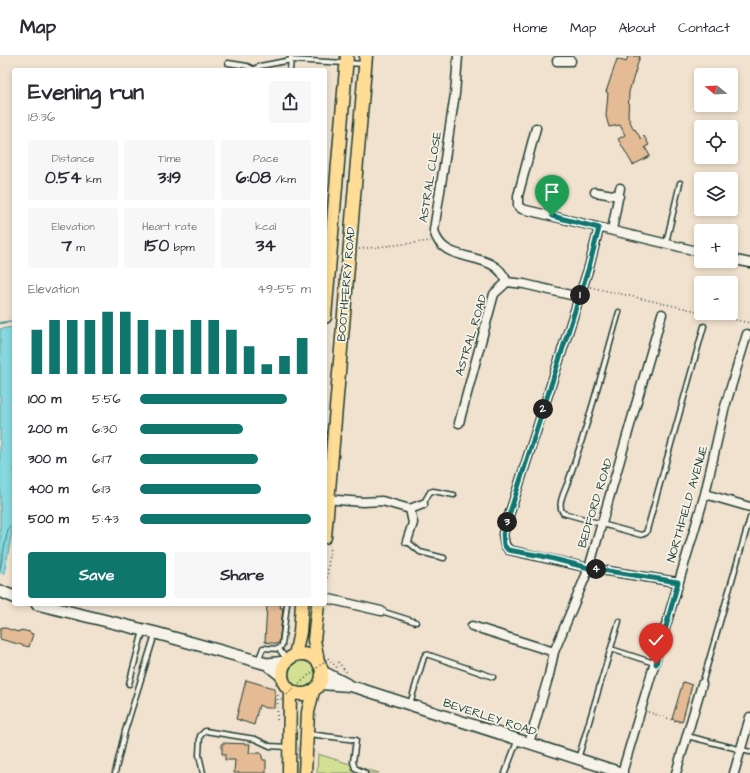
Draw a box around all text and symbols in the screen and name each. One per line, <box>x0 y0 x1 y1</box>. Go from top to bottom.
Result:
text: Map <box>20 14 56 41</box>
text: Home <box>513 18 548 38</box>
text: Map <box>570 18 596 38</box>
text: About <box>618 18 656 38</box>
text: Contact <box>678 18 730 38</box>
north arrow <box>694 68 738 112</box>
map controls <box>694 68 738 320</box>
text: Evening run <box>28 77 144 108</box>
button: share <box>269 81 311 123</box>
text: 18:36 <box>28 108 55 126</box>
button: locate <box>694 120 738 164</box>
street label: ASTRAL CLOSE <box>415 130 446 224</box>
text: Distance <box>52 151 95 166</box>
text: Time <box>158 151 181 166</box>
text: Pace <box>253 151 279 166</box>
text: 0.54 <box>45 166 82 190</box>
text: 3:19 <box>158 166 181 190</box>
text: 6:08 <box>236 166 271 190</box>
text: km <box>82 172 101 187</box>
text: /km <box>271 172 296 187</box>
button: layers <box>694 172 738 216</box>
pin <box>535 175 569 216</box>
icon: arrive <box>541 181 563 203</box>
text: Elevation <box>52 219 95 234</box>
text: Heart rate <box>142 219 197 234</box>
text: kcal <box>255 219 276 234</box>
button: + <box>694 224 738 268</box>
street label: BOOTHFERRY ROAD <box>333 226 360 342</box>
text: 7 <box>61 234 72 258</box>
text: 150 <box>144 234 169 258</box>
text: 34 <box>256 234 276 258</box>
text: m <box>72 240 85 255</box>
text: bpm <box>169 240 195 255</box>
button: − <box>694 276 738 320</box>
text: Elevation <box>28 280 79 298</box>
text: 49–55 m <box>257 280 311 298</box>
pin: 1 <box>570 285 590 305</box>
text: 1 <box>579 287 581 302</box>
street label: ASTRAL ROAD <box>451 292 492 378</box>
text: 100 m <box>28 390 61 408</box>
text: 5:56 <box>92 390 121 408</box>
pin: 2 <box>533 399 553 419</box>
text: 2 <box>540 401 546 416</box>
text: 200 m <box>28 420 67 438</box>
text: 6:30 <box>92 420 117 438</box>
street label: NORTHFIELD AVENUE <box>663 444 712 564</box>
text: 300 m <box>28 450 66 468</box>
text: 6:17 <box>92 450 112 468</box>
street label: BEDFORD ROAD <box>574 456 617 550</box>
text: 400 m <box>28 480 69 498</box>
text: 6:13 <box>92 480 111 498</box>
text: 500 m <box>28 510 69 528</box>
text: 5:43 <box>92 510 119 528</box>
pin: 3 <box>497 512 517 532</box>
text: 3 <box>504 514 510 529</box>
button: Save <box>28 552 166 598</box>
button: Share <box>174 552 311 598</box>
pin: 4 <box>586 559 606 579</box>
text: 4 <box>592 561 600 576</box>
pin <box>639 623 673 664</box>
icon: check <box>645 629 667 651</box>
street label: BEVERLEY ROAD <box>441 694 539 741</box>

